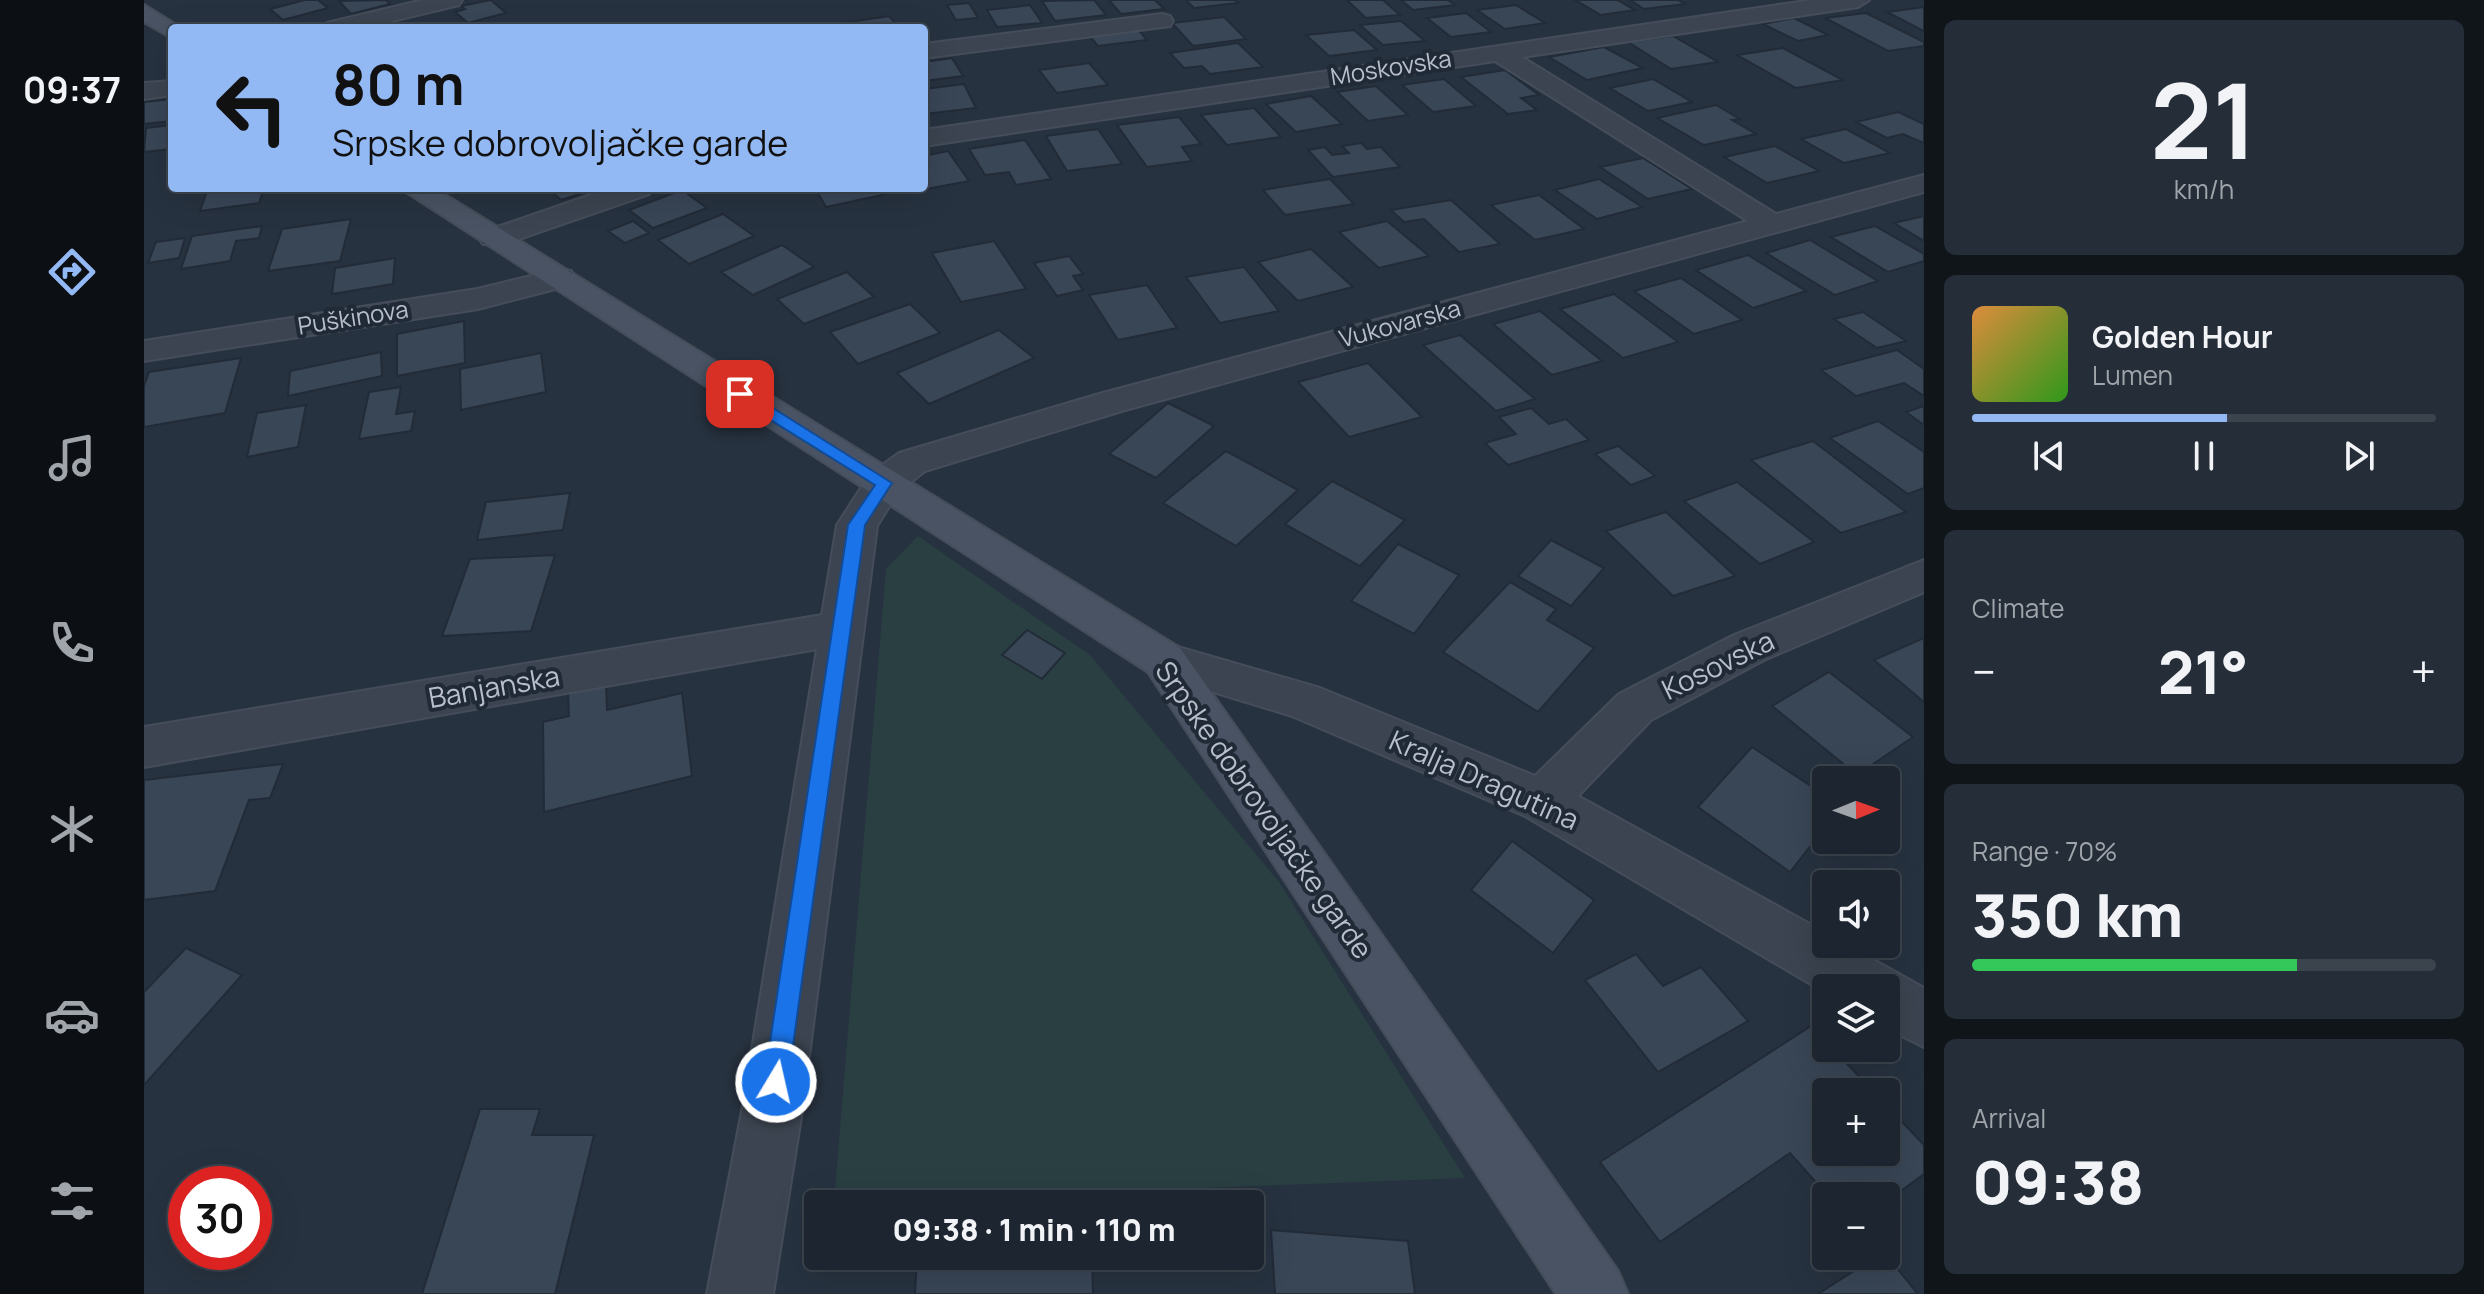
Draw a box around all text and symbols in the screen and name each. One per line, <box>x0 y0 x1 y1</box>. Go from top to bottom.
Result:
street label: Moskovska <box>1328 41 1453 92</box>
text: 80 m <box>332 45 465 122</box>
text: 21 <box>2150 48 2258 190</box>
icon: left <box>200 56 304 160</box>
text: 09:37 <box>23 65 121 114</box>
text: Srpske dobrovoljačke garde <box>332 118 788 167</box>
text: km/h <box>2174 171 2234 207</box>
icon: directions <box>44 244 100 300</box>
street label: Puškinova <box>295 291 410 342</box>
street label: Vukovarska <box>1335 291 1464 355</box>
text: Golden Hour <box>2092 316 2273 357</box>
text: Lumen <box>2092 357 2173 393</box>
pin <box>706 360 774 428</box>
icon: arrive <box>718 372 762 416</box>
icon: music <box>44 430 100 486</box>
icon: previous <box>2027 434 2071 478</box>
icon: pause <box>2182 434 2226 478</box>
icon: next <box>2337 434 2381 478</box>
text: Climate <box>1972 590 2064 626</box>
icon: phone <box>44 615 100 671</box>
street label: Kosovska <box>1655 621 1780 708</box>
text: 21° <box>2158 630 2248 712</box>
text: − <box>1972 641 1996 701</box>
text: + <box>2411 641 2436 701</box>
street label: Srpske dobrovoljačke garde <box>1147 653 1382 966</box>
street label: Banjanska <box>425 656 562 716</box>
street label: Kralja Dragutina <box>1384 720 1585 838</box>
north arrow <box>1812 766 1900 854</box>
map controls <box>1812 766 1900 1270</box>
icon: climate <box>44 801 100 857</box>
text: Range · 70% <box>1972 833 2118 869</box>
button: sound <box>1812 870 1900 958</box>
text: 350 km <box>1972 873 2183 955</box>
button: layers <box>1812 974 1900 1062</box>
icon: car <box>44 987 100 1043</box>
position arrow <box>734 1040 818 1124</box>
button: + <box>1812 1078 1900 1166</box>
text: Arrival <box>1972 1100 2046 1136</box>
text: 09:38 <box>1972 1140 2144 1222</box>
speed limit sign: 30 <box>168 1166 272 1270</box>
icon: filters <box>44 1173 100 1229</box>
button: − <box>1812 1182 1900 1270</box>
text: 09:38 · 1 min · 110 m <box>893 1209 1175 1250</box>

